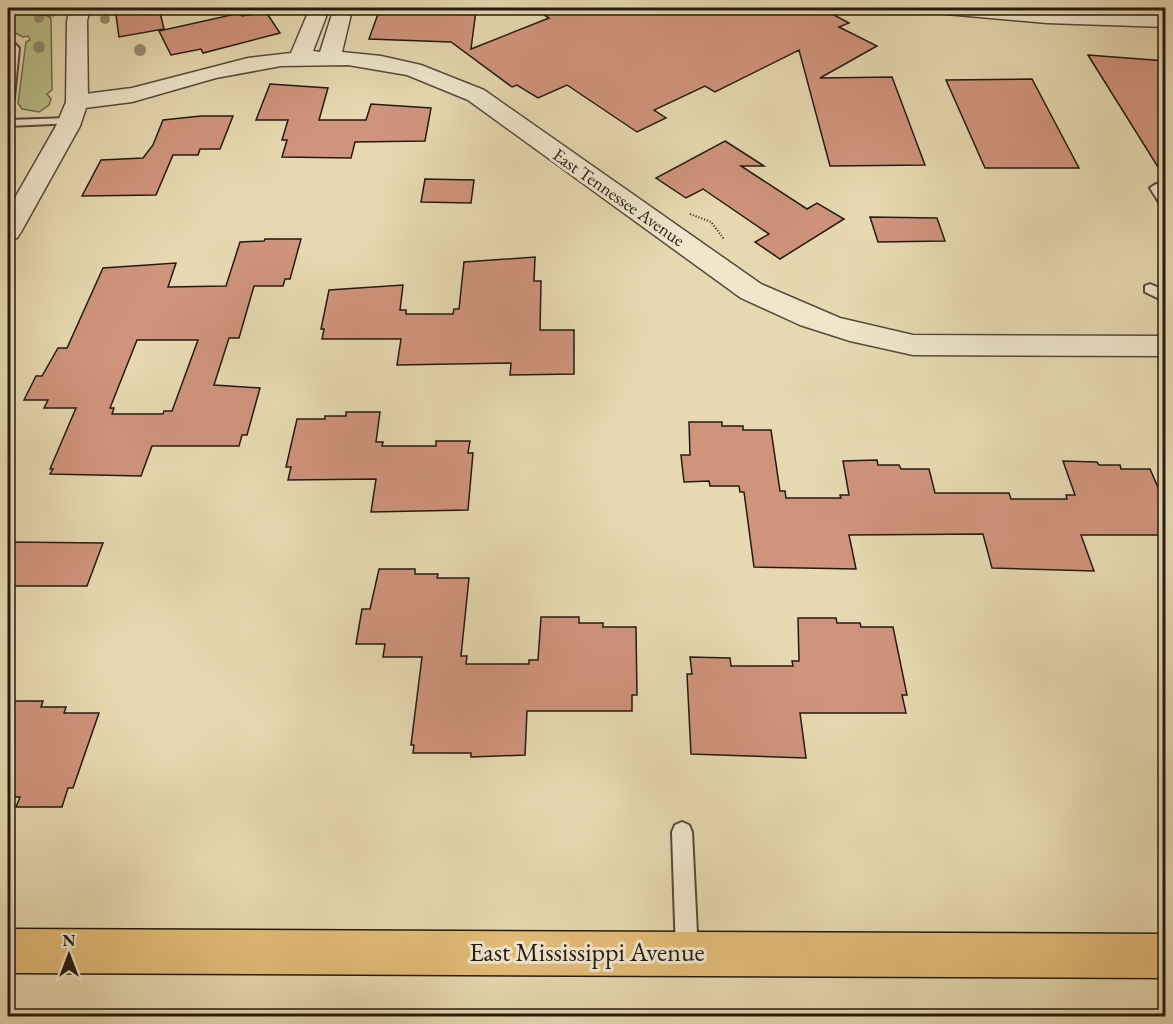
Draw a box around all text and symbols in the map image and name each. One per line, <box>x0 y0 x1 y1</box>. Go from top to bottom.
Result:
street label: East Tennessee Avenue <box>549 143 689 251</box>
north arrow <box>39 925 99 985</box>
text: N <box>63 930 76 951</box>
street label: East Mississippi Avenue <box>469 935 705 969</box>

